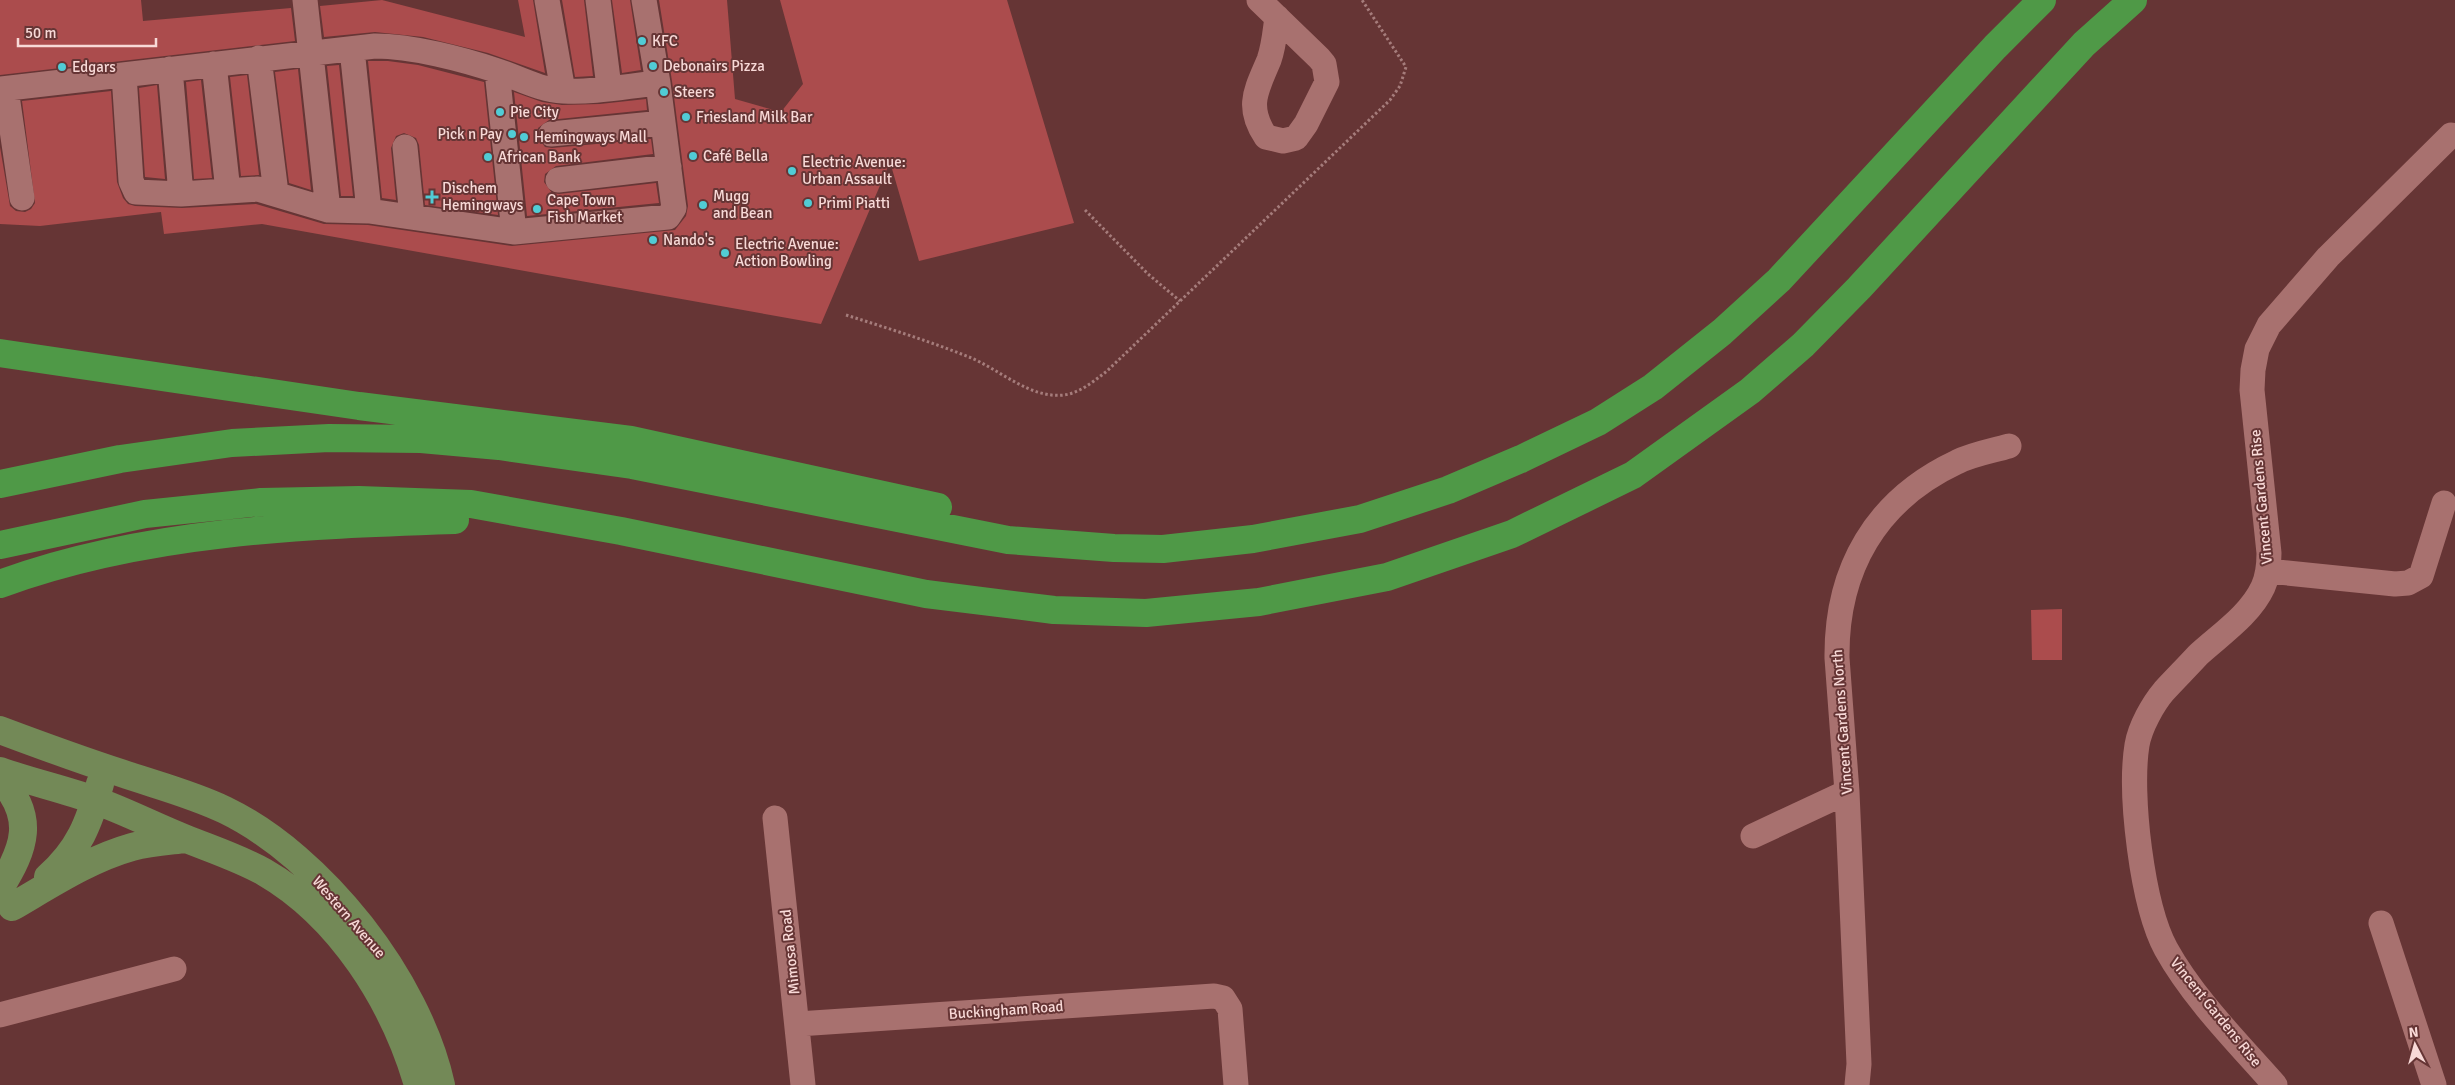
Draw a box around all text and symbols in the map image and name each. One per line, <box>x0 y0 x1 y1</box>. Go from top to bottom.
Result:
scale bar <box>18 15 155 47</box>
text: 50 m <box>25 24 56 42</box>
place label: KFC <box>652 32 678 50</box>
marker: KFC <box>636 35 648 47</box>
place label: Debonairs Pizza <box>663 57 765 75</box>
place label: Edgars <box>72 58 116 76</box>
marker: Debonairs Pizza <box>647 60 659 72</box>
marker: Edgars <box>56 61 68 73</box>
place label: Steers <box>674 83 715 101</box>
marker: Steers <box>658 86 670 98</box>
place label: Pie City <box>510 103 559 121</box>
marker: Pie City <box>494 106 506 118</box>
place label: Friesland Milk Bar <box>696 108 813 126</box>
marker: Friesland Milk Bar <box>680 111 692 123</box>
place label: Pick n Pay <box>437 125 502 143</box>
marker: Pick n Pay <box>506 128 518 140</box>
place label: Hemingways Mall <box>534 128 647 146</box>
marker: Hemingways Mall <box>518 131 530 143</box>
place label: Café Bella <box>703 147 768 165</box>
place label: African Bank <box>498 148 581 166</box>
marker: Café Bella <box>687 150 699 162</box>
marker: African Bank <box>482 151 494 163</box>
place label: Electric Avenue: Urban Assault <box>802 153 906 188</box>
marker: Electric Avenue: Urban Assault <box>786 165 798 177</box>
place label: Dischem Hemingways <box>442 179 524 214</box>
place label: Mugg and Bean <box>713 187 772 222</box>
marker: Dischem Hemingways <box>426 191 438 203</box>
place label: Cape Town Fish Market <box>547 191 622 226</box>
place label: Primi Piatti <box>818 194 890 212</box>
marker: Primi Piatti <box>802 197 814 209</box>
marker: Mugg and Bean <box>697 199 709 211</box>
marker: Cape Town Fish Market <box>531 203 543 215</box>
place label: Nando's <box>663 231 715 249</box>
marker: Nando's <box>647 234 659 246</box>
place label: Electric Avenue: Action Bowling <box>735 235 839 270</box>
marker: Electric Avenue: Action Bowling <box>719 247 731 259</box>
street label: Vincent Gardens Rise <box>2246 429 2276 565</box>
street label: Vincent Gardens North <box>1828 649 1856 795</box>
street label: Western Avenue <box>308 872 390 962</box>
street label: Mimosa Road <box>777 908 803 995</box>
street label: Vincent Gardens Rise <box>2166 954 2266 1070</box>
street label: Buckingham Road <box>948 997 1064 1023</box>
north arrow <box>2390 1020 2440 1070</box>
text: N <box>2408 1024 2419 1042</box>

